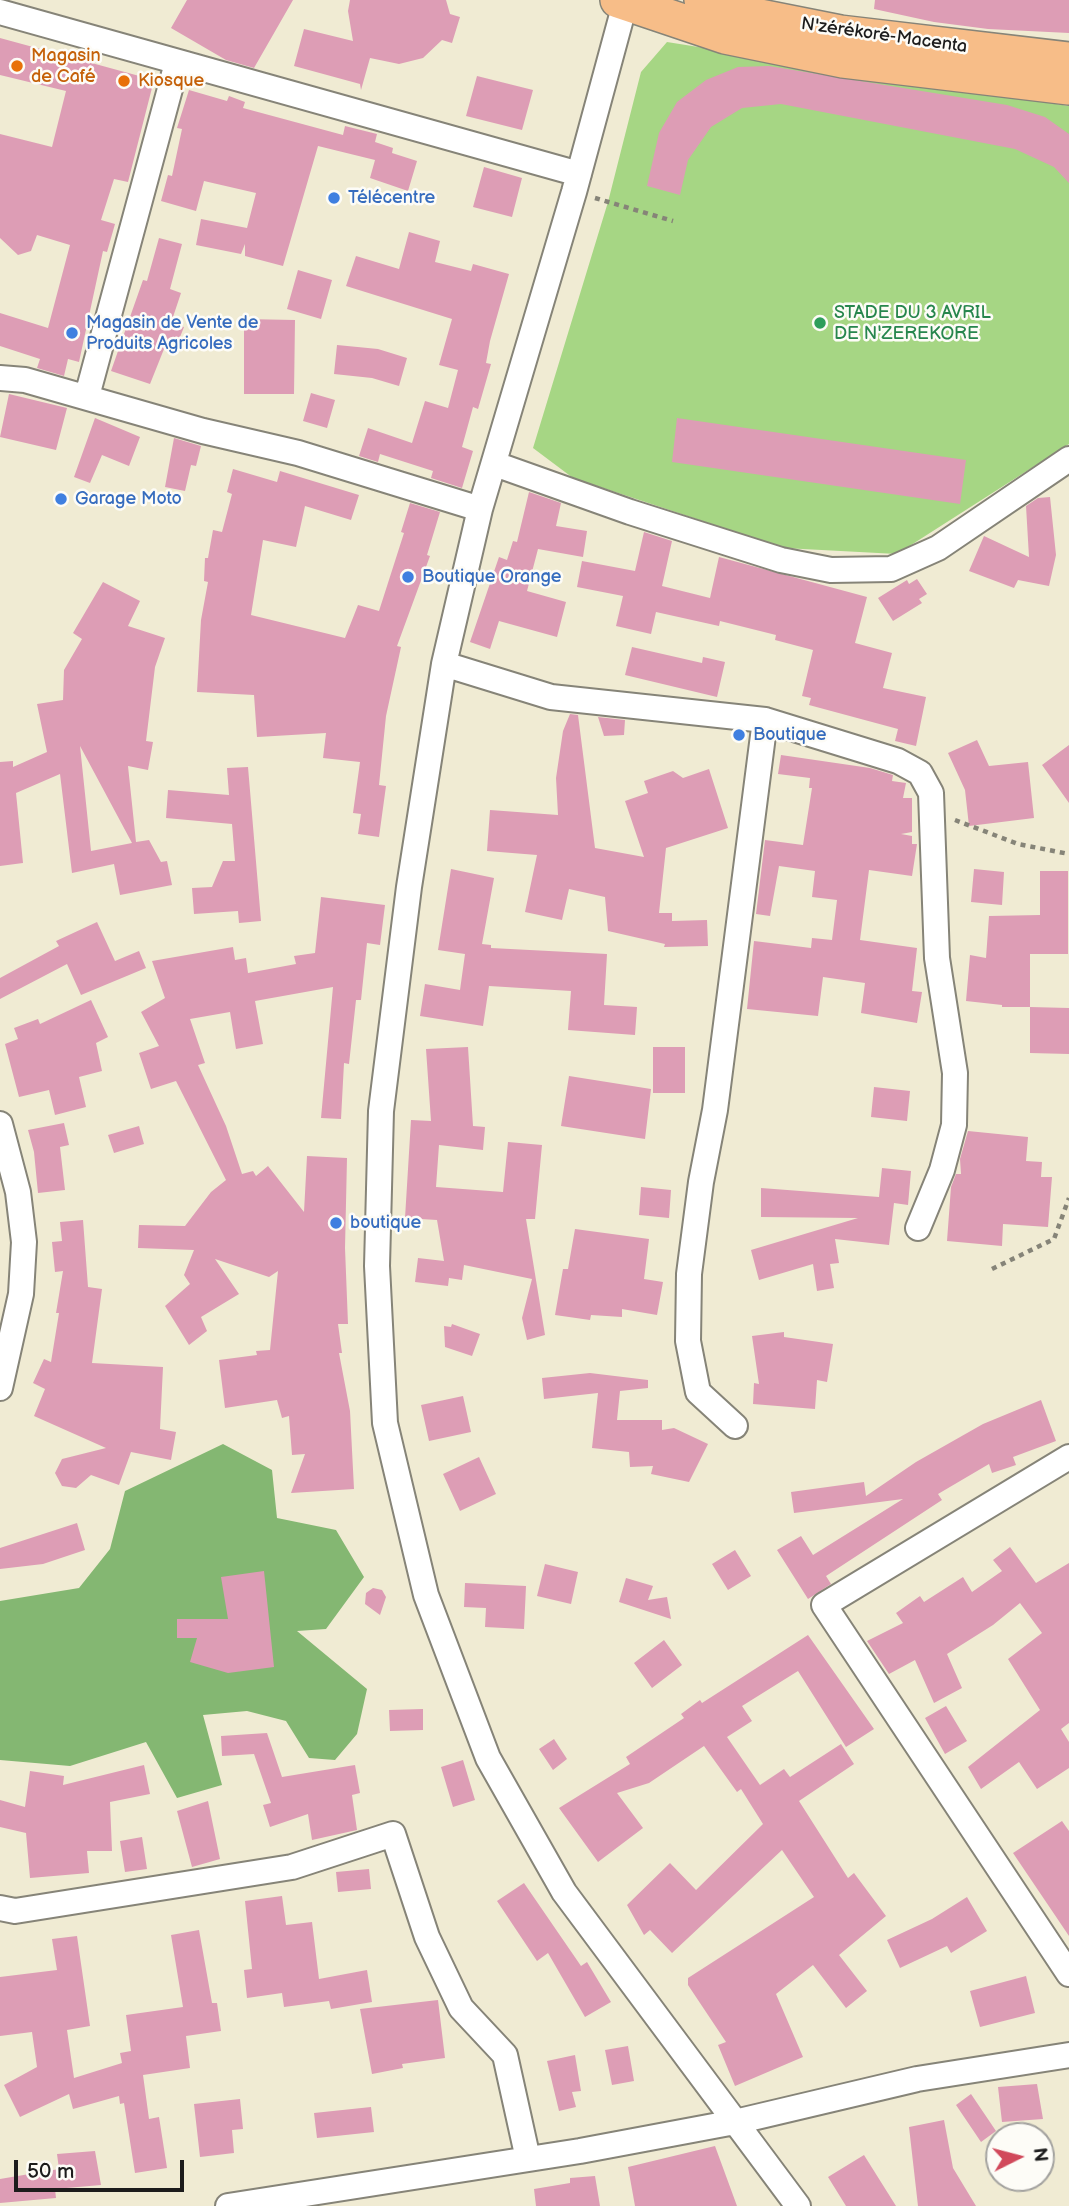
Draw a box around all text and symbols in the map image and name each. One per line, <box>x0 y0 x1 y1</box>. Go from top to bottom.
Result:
street label: N'zérékoré-Macenta <box>800 14 968 58</box>
place label: Magasin de Café <box>31 45 101 88</box>
marker: Magasin de Café <box>9 58 25 74</box>
place label: Kiosque <box>138 70 204 92</box>
marker: Kiosque <box>116 73 132 89</box>
place label: Télécentre <box>348 187 435 209</box>
marker: Télécentre <box>326 190 342 206</box>
place label: STADE DU 3 AVRIL DE N'ZEREKORE <box>834 302 991 344</box>
place label: Magasin de Vente de Produits Agricoles <box>86 312 258 354</box>
marker: STADE DU 3 AVRIL DE N'ZEREKORE <box>812 315 828 331</box>
marker: Magasin de Vente de Produits Agricoles <box>64 325 80 341</box>
place label: Garage Moto <box>75 488 182 510</box>
marker: Garage Moto <box>53 491 69 507</box>
place label: Boutique Orange <box>422 566 561 588</box>
marker: Boutique Orange <box>400 569 416 585</box>
place label: Boutique <box>753 724 826 746</box>
marker: Boutique <box>731 727 747 743</box>
place label: boutique <box>350 1212 421 1234</box>
marker: boutique <box>328 1215 344 1231</box>
north arrow <box>985 2122 1055 2192</box>
scale bar <box>18 2146 187 2190</box>
text: N <box>1027 2147 1052 2163</box>
text: 50 m <box>27 2159 74 2184</box>

